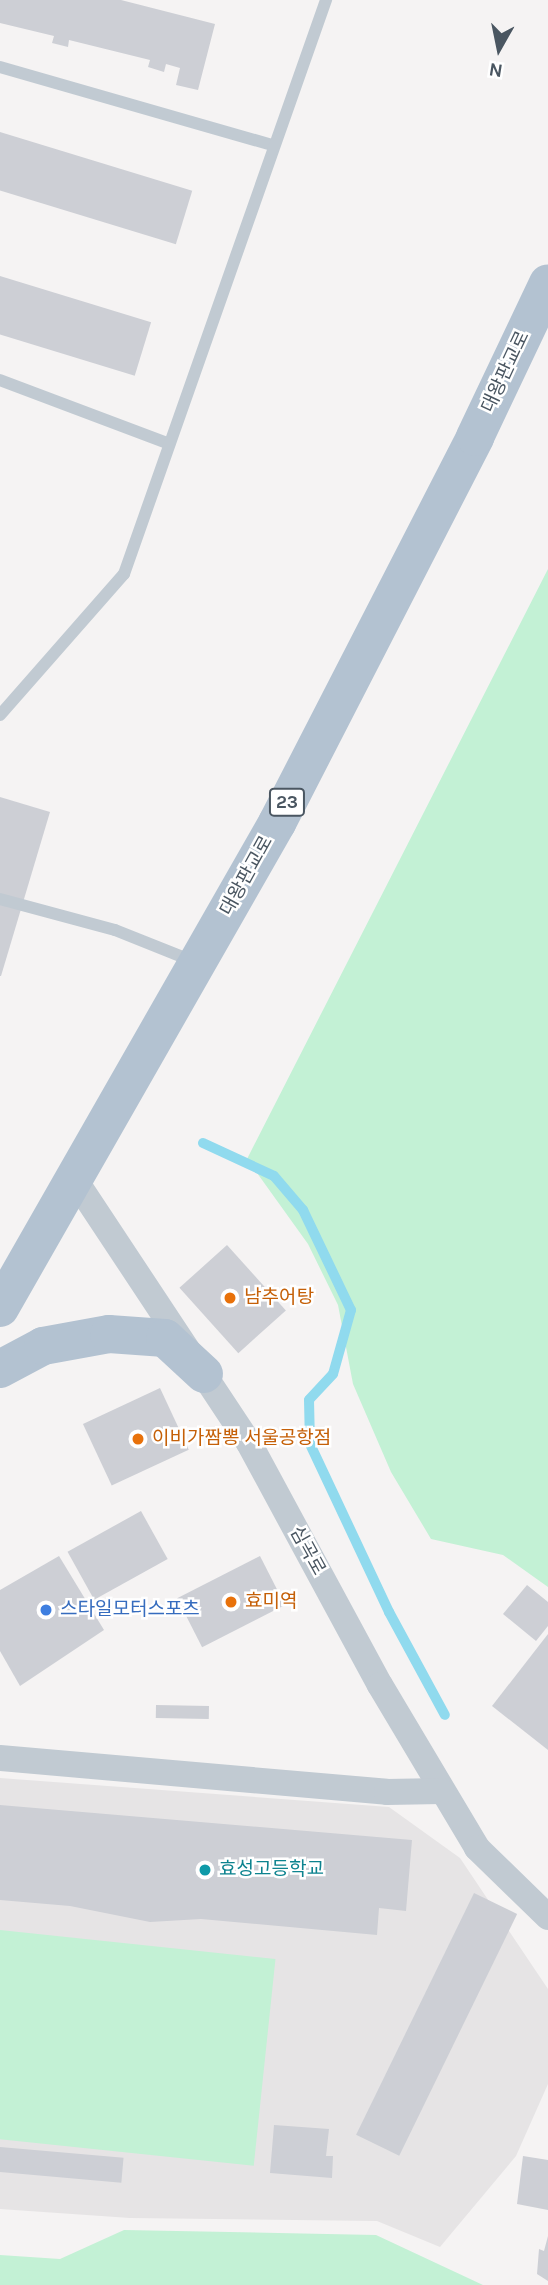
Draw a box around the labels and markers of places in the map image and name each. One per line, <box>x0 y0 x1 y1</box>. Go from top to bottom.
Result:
place label: 남추어탕 <box>244 1287 314 1309</box>
marker: 남추어탕 <box>222 1290 238 1306</box>
place label: 이비가짬뽕 서울공항점 <box>152 1428 331 1450</box>
marker: 이비가짬뽕 서울공항점 <box>130 1431 146 1447</box>
place label: 효미역 <box>245 1591 297 1613</box>
marker: 효미역 <box>223 1594 239 1610</box>
place label: 스타일모터스포츠 <box>60 1599 200 1621</box>
marker: 스타일모터스포츠 <box>38 1602 54 1618</box>
place label: 효성고등학교 <box>219 1859 324 1881</box>
marker: 효성고등학교 <box>197 1862 213 1878</box>

